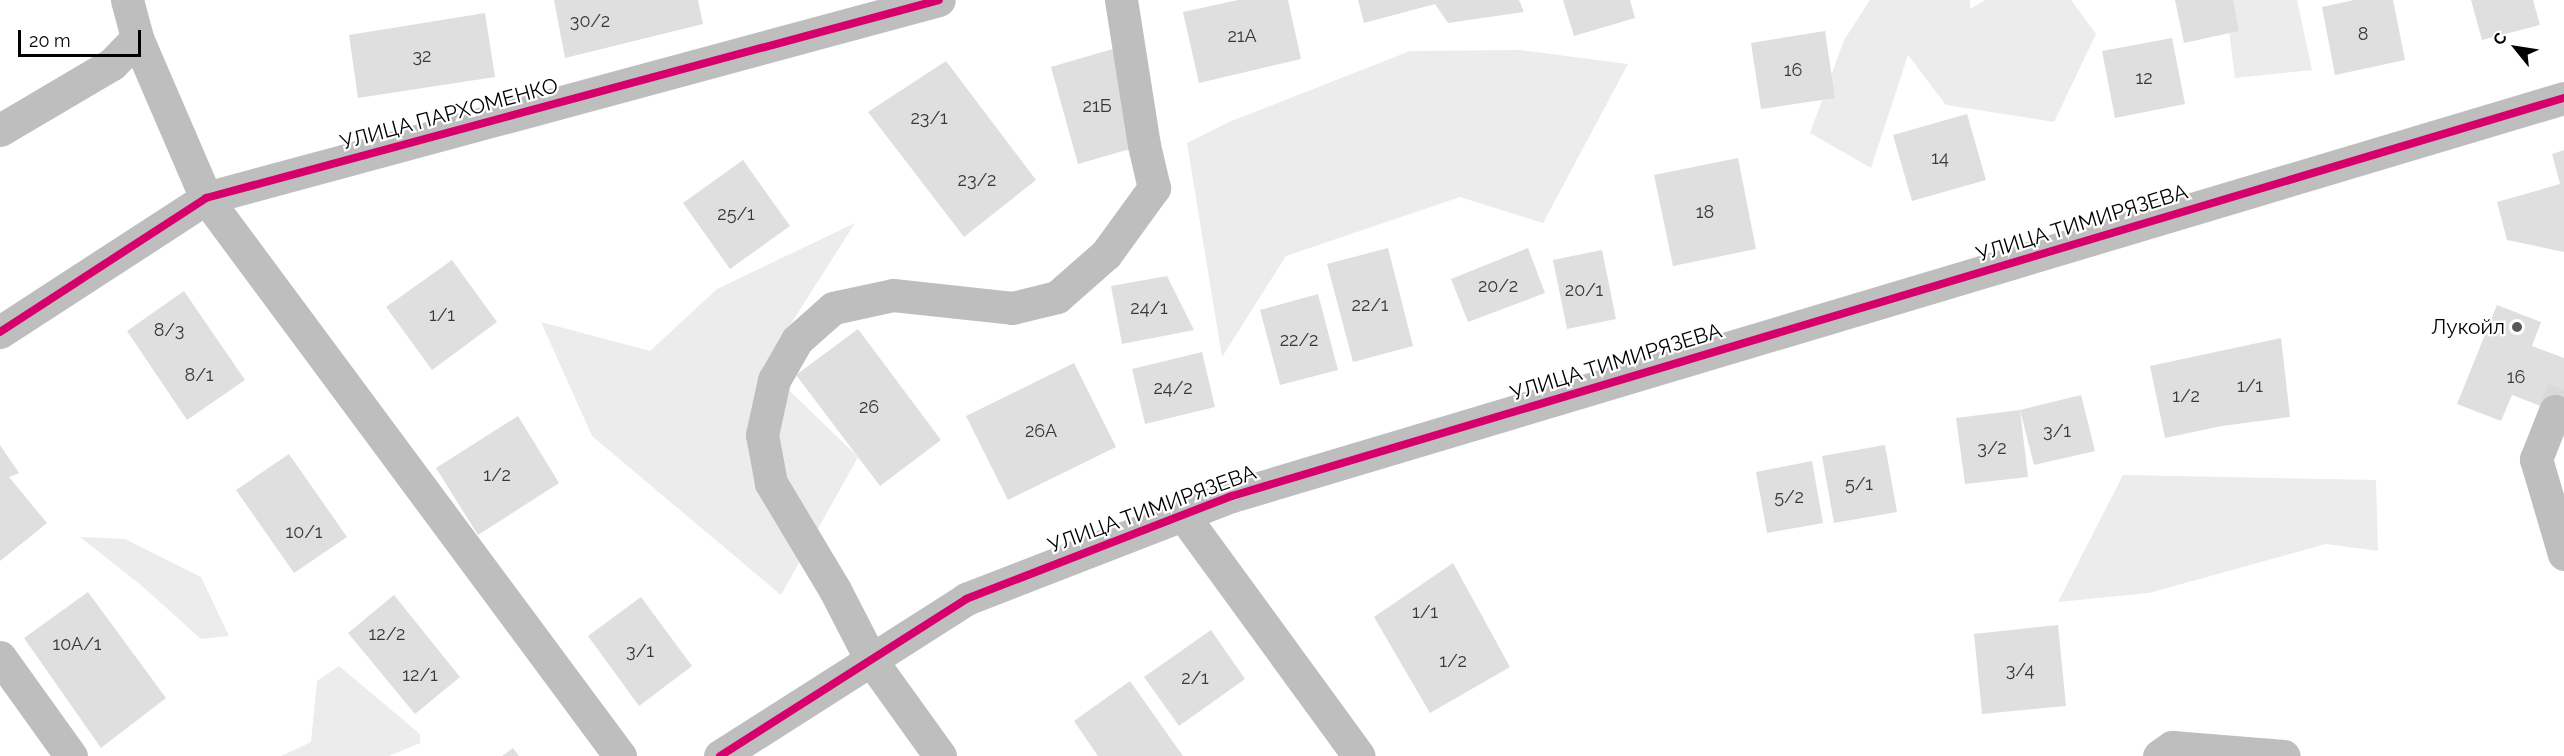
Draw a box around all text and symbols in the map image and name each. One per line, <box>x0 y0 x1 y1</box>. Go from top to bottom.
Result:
house number: 30/2 <box>570 10 610 32</box>
scale bar <box>21 18 144 56</box>
north arrow <box>2486 18 2546 78</box>
house number: 8 <box>2358 23 2368 45</box>
house number: 21А <box>1227 25 1257 47</box>
text: С <box>2489 29 2511 48</box>
text: 20 m <box>29 30 71 51</box>
house number: 32 <box>413 45 431 67</box>
house number: 16 <box>1784 59 1802 81</box>
house number: 12 <box>2135 67 2153 89</box>
street label: УЛИЦА ПАРХОМЕНКО <box>337 73 561 155</box>
house number: 21Б <box>1083 95 1111 117</box>
house number: 23/1 <box>910 107 948 129</box>
house number: 14 <box>1931 147 1949 169</box>
house number: 23/2 <box>958 169 996 191</box>
street label: УЛИЦА ТИМИРЯЗЕВА <box>1973 179 2191 267</box>
house number: 18 <box>1696 201 1714 223</box>
house number: 25/1 <box>717 203 755 225</box>
house number: 20/2 <box>1478 275 1518 297</box>
house number: 20/1 <box>1565 279 1603 301</box>
house number: 22/1 <box>1352 294 1388 316</box>
house number: 24/1 <box>1130 297 1168 319</box>
house number: 1/1 <box>429 304 455 326</box>
place label: Лукойл <box>2431 314 2505 340</box>
street label: УЛИЦА ТИМИРЯЗЕВА <box>1507 318 1725 406</box>
house number: 8/3 <box>154 319 184 341</box>
marker: Лукойл <box>2510 320 2524 334</box>
house number: 22/2 <box>1280 329 1318 351</box>
house number: 8/1 <box>185 364 213 386</box>
house number: 16 <box>2507 366 2525 388</box>
house number: 1/1 <box>2237 375 2263 397</box>
house number: 24/2 <box>1153 377 1193 399</box>
house number: 1/2 <box>2172 385 2200 407</box>
house number: 26 <box>859 396 879 418</box>
house number: 26А <box>1025 420 1057 442</box>
house number: 3/1 <box>2043 420 2071 442</box>
house number: 3/2 <box>1977 437 2007 459</box>
street label: УЛИЦА ТИМИРЯЗЕВА <box>1044 459 1260 559</box>
house number: 1/2 <box>483 464 511 486</box>
house number: 5/1 <box>1845 473 1873 495</box>
house number: 5/2 <box>1774 486 1804 508</box>
house number: 10/1 <box>286 521 322 543</box>
house number: 1/1 <box>1412 601 1438 623</box>
house number: 12/2 <box>369 623 405 645</box>
house number: 10А/1 <box>53 633 101 655</box>
house number: 3/1 <box>626 640 654 662</box>
house number: 1/2 <box>1439 650 1467 672</box>
house number: 3/4 <box>2006 659 2034 681</box>
house number: 12/1 <box>402 664 438 686</box>
house number: 2/1 <box>1181 667 1209 689</box>

